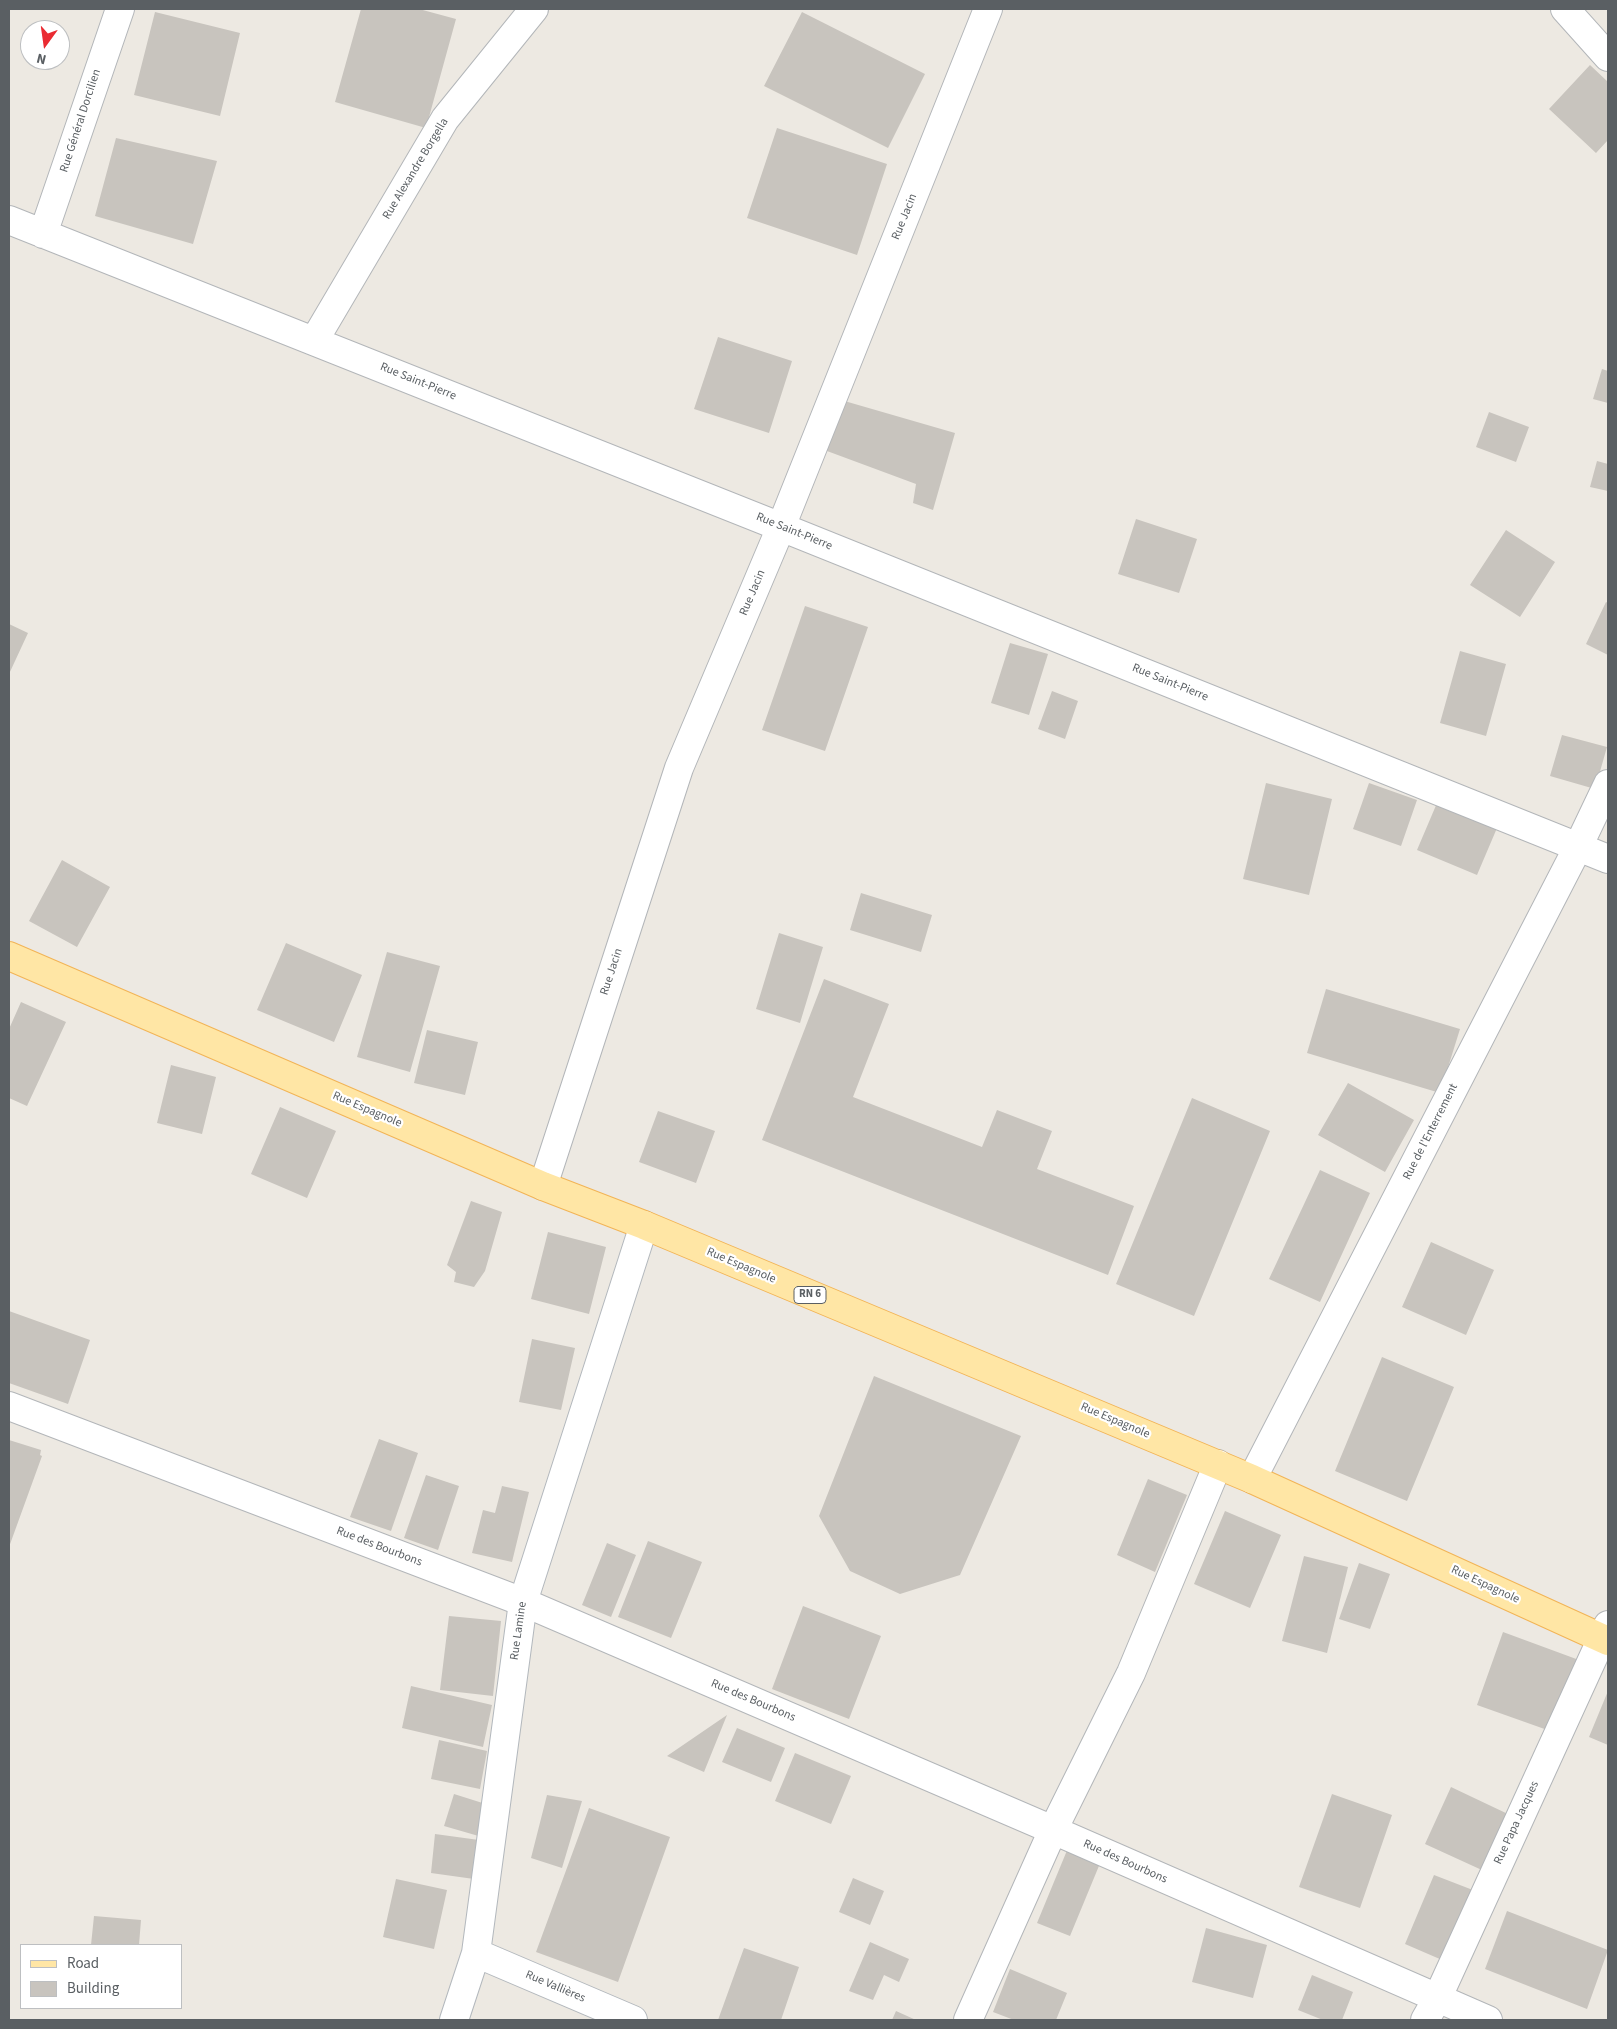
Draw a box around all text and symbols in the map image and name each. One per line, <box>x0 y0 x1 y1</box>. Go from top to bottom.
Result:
north arrow <box>20 20 70 70</box>
text: N <box>35 48 49 69</box>
street label: Rue Général Dorcilien <box>57 67 105 175</box>
street label: Rue Alexandre Borgella <box>380 116 452 222</box>
street label: Rue Jacin <box>889 192 921 242</box>
street label: Rue Saint-Pierre <box>378 360 458 404</box>
street label: Rue Saint-Pierre <box>754 510 834 554</box>
street label: Rue Jacin <box>737 568 769 618</box>
street label: Rue Saint-Pierre <box>1130 661 1210 705</box>
street label: Rue Jacin <box>598 947 626 997</box>
street label: Rue de l'Enterrement <box>1400 1081 1462 1183</box>
street label: Rue Espagnole <box>330 1089 404 1131</box>
street label: Rue Espagnole <box>704 1245 778 1287</box>
road number: RN 6 <box>794 1286 826 1304</box>
street label: Rue Espagnole <box>1078 1400 1152 1442</box>
street label: Rue des Bourbons <box>334 1524 424 1570</box>
street label: Rue Espagnole <box>1449 1563 1521 1607</box>
street label: Rue Lamine <box>508 1601 530 1661</box>
street label: Rue des Bourbons <box>708 1677 798 1725</box>
street label: Rue Papa Jacques <box>1491 1779 1543 1867</box>
street label: Rue des Bourbons <box>1081 1837 1169 1887</box>
legend <box>20 1944 182 2009</box>
text: Road <box>67 1953 99 1974</box>
street label: Rue Vallières <box>523 1968 587 2006</box>
text: Building <box>67 1978 119 1999</box>

